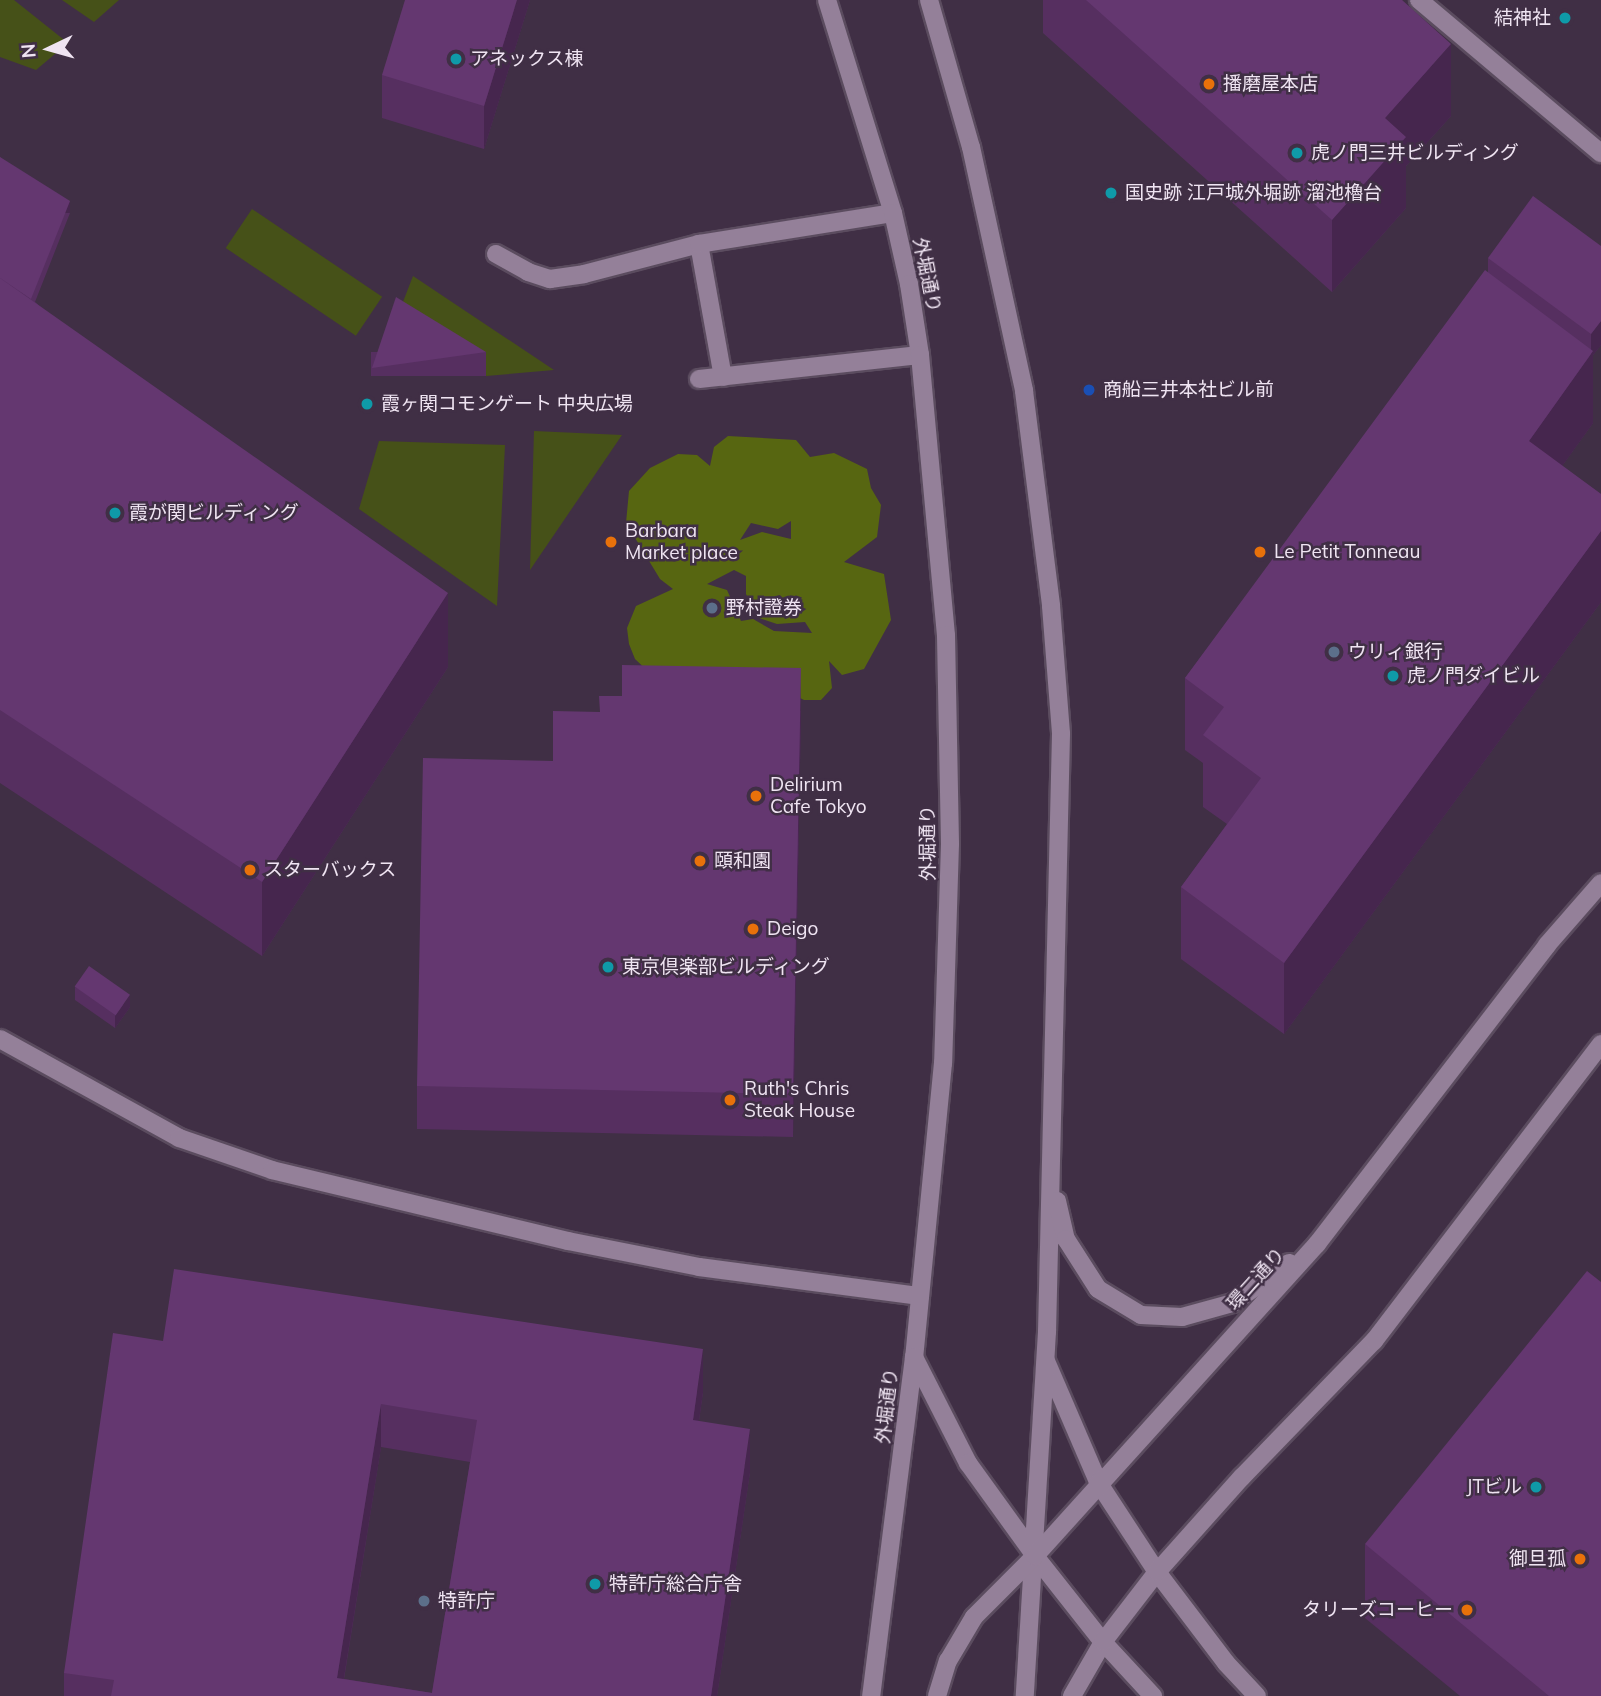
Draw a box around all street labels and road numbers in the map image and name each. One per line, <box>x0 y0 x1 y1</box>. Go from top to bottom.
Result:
street label: 外堀通り <box>909 236 945 314</box>
street label: 外堀通り <box>917 805 939 881</box>
street label: 環二通り <box>1222 1243 1290 1315</box>
street label: 外堀通り <box>871 1367 903 1445</box>

